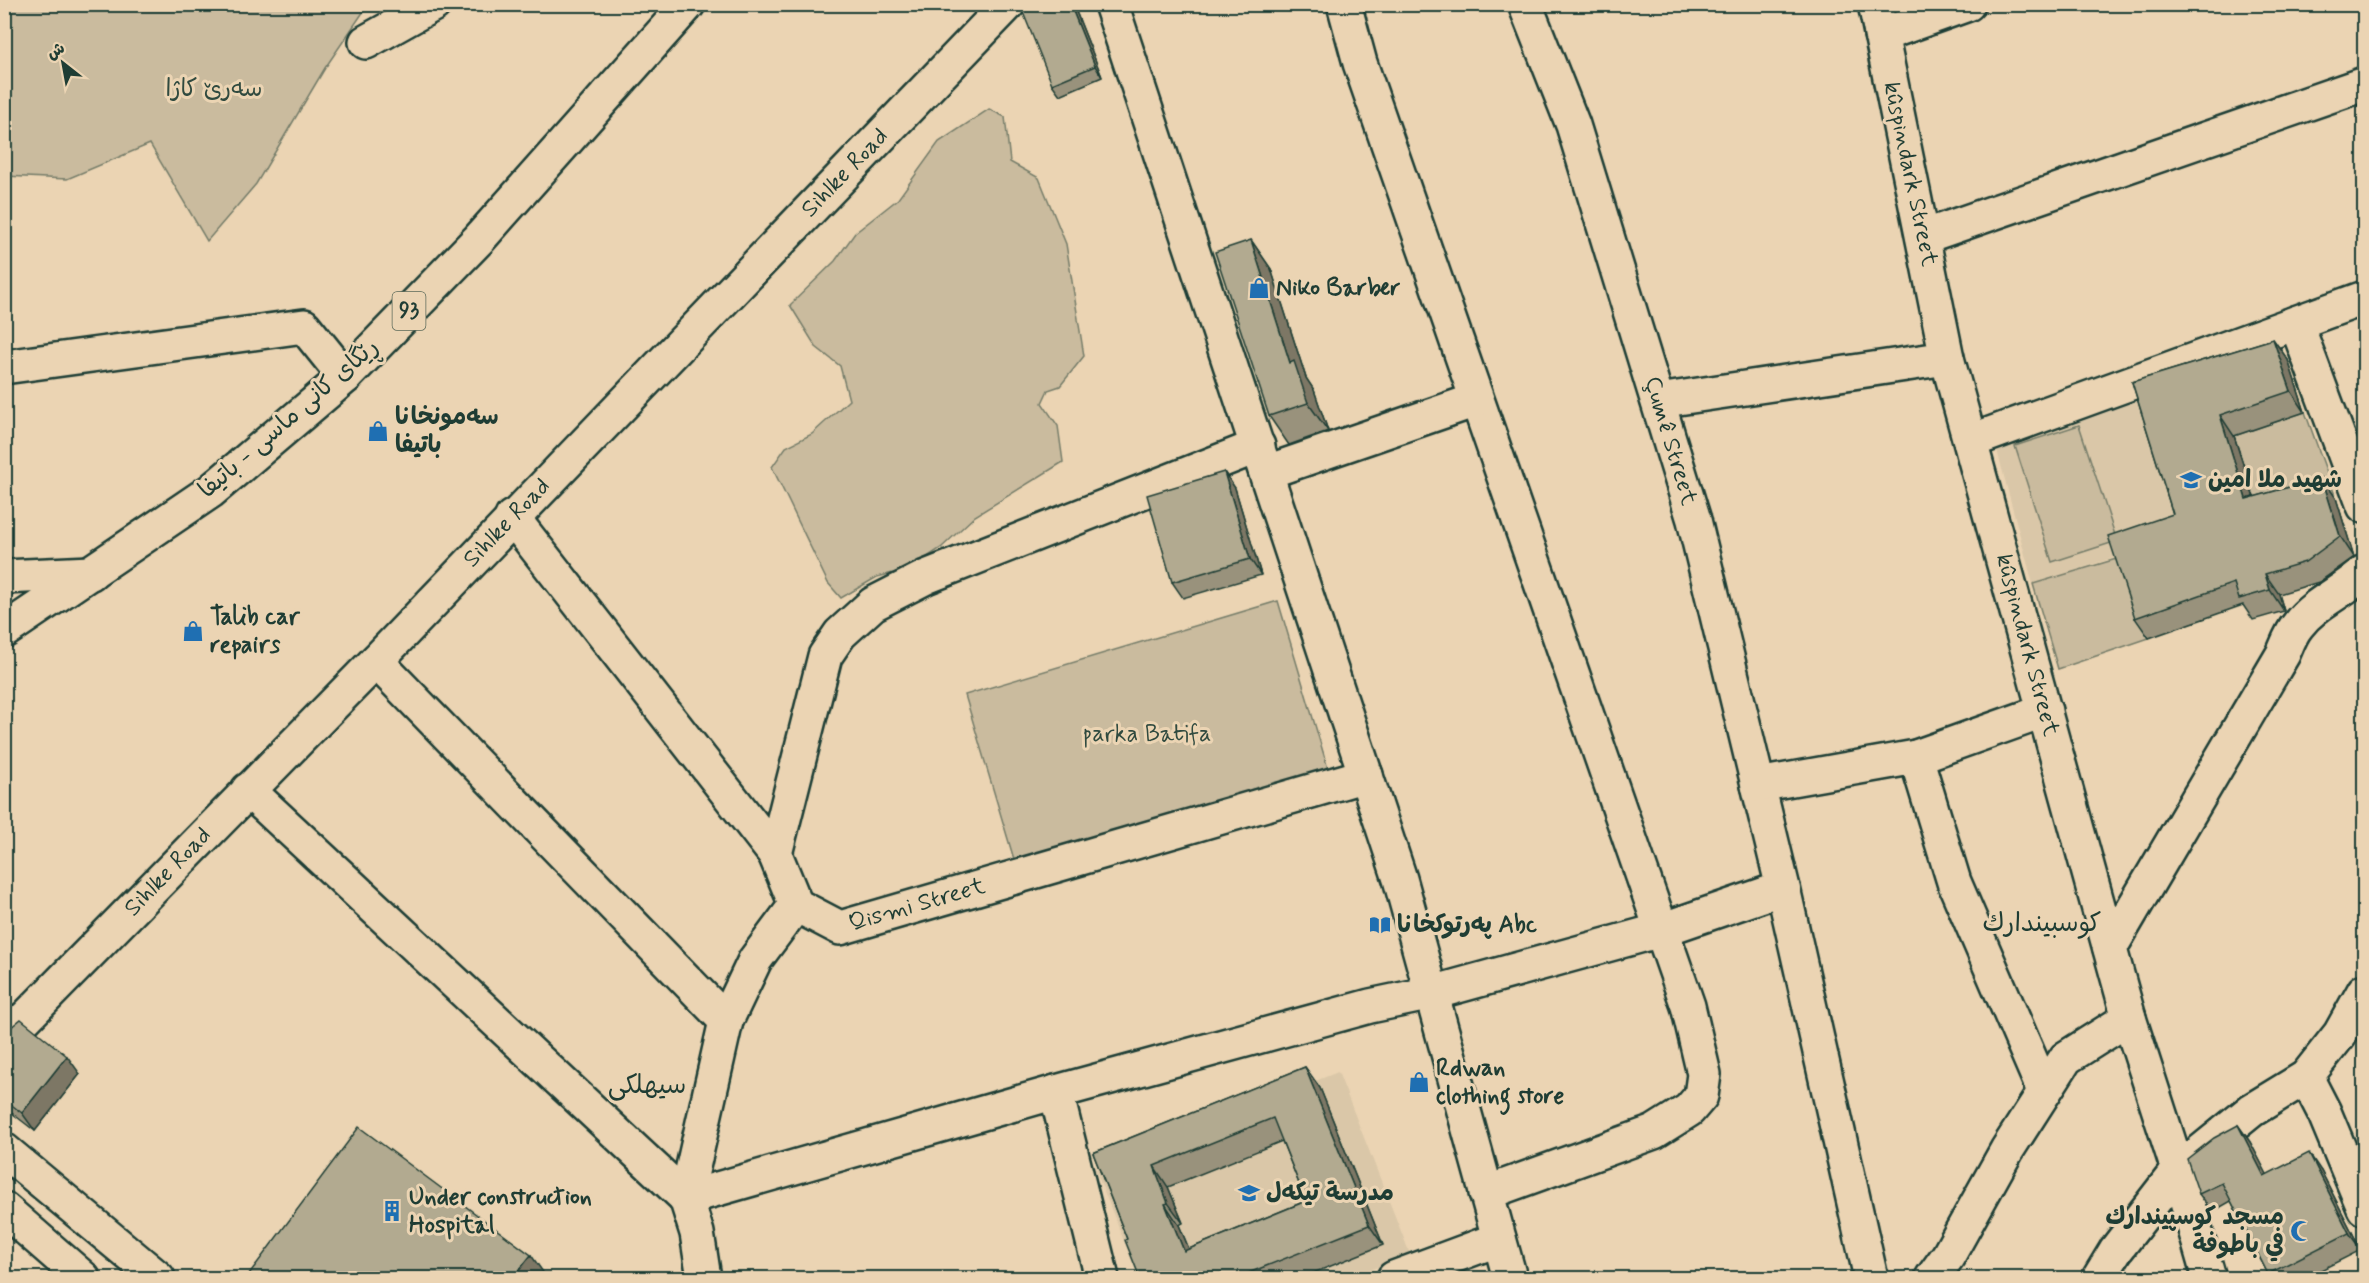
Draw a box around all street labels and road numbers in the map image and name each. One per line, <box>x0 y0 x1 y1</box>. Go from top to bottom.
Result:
street label: kûspindark Street <box>1875 79 1945 269</box>
street label: Sihlke Road <box>795 122 895 224</box>
road number: 93 <box>392 292 426 330</box>
street label: ڕێگای کانی ماسی - باتيفا <box>192 332 388 508</box>
street label: Çumê Street <box>1636 373 1704 509</box>
street label: Sihlke Road <box>457 472 557 574</box>
street label: kûspindark Street <box>1988 550 2066 740</box>
street label: Sihlke Road <box>118 821 218 923</box>
street label: Qismi Street <box>845 871 989 939</box>

